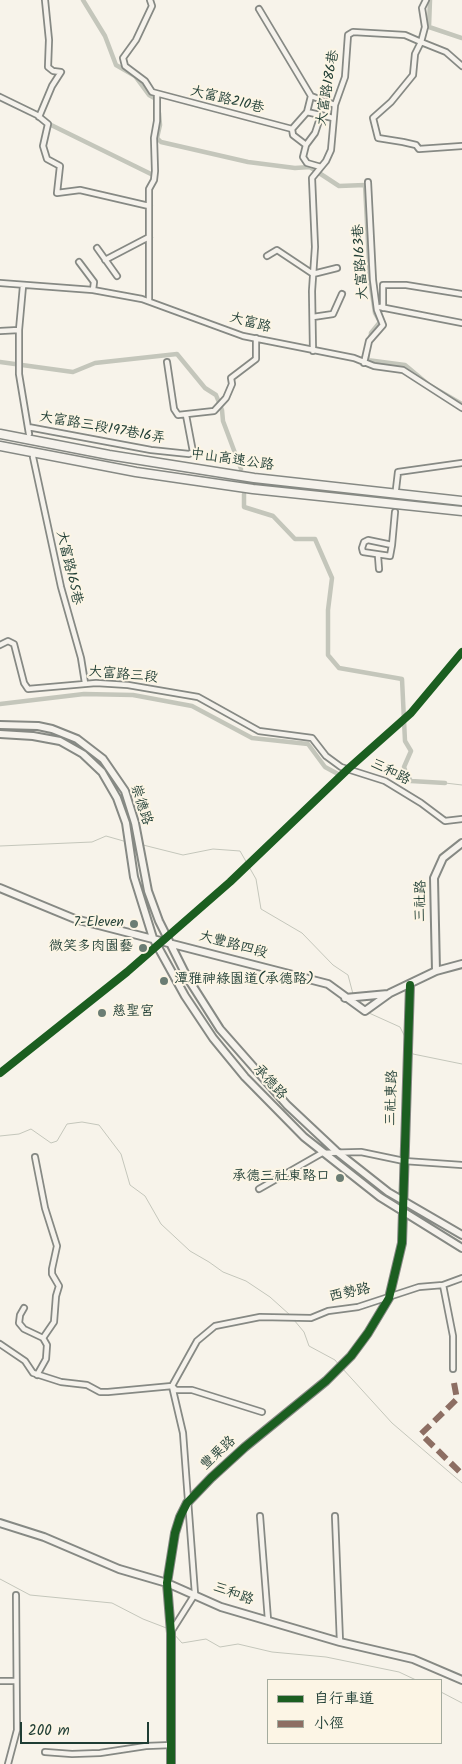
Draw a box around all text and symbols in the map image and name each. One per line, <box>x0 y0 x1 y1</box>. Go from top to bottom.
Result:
street label: 大富路186巷 <box>314 49 344 127</box>
street label: 大富路210巷 <box>188 84 266 118</box>
street label: 大富路163巷 <box>351 223 373 301</box>
street label: 大富路 <box>228 310 272 338</box>
street label: 大富路三段197巷16弄 <box>38 410 166 448</box>
street label: 中山高速公路 <box>189 447 275 475</box>
street label: 大富路165巷 <box>51 529 85 607</box>
street label: 大富路三段 <box>87 665 159 687</box>
street label: 三和路 <box>367 756 413 790</box>
street label: 崇德路 <box>126 782 154 828</box>
street label: 三社路 <box>413 880 431 922</box>
place label: 7-Eleven <box>74 916 124 932</box>
marker: 7-Eleven <box>128 918 140 930</box>
street label: 大豐路四段 <box>197 929 269 963</box>
place label: 微笑多肉園藝 <box>49 940 133 956</box>
marker: 微笑多肉園藝 <box>137 942 149 954</box>
place label: 潭雅神綠園道(承德路) <box>174 973 314 989</box>
marker: 潭雅神綠園道(承德路) <box>158 975 170 987</box>
place label: 慈聖宮 <box>112 1005 154 1021</box>
marker: 慈聖宮 <box>96 1007 108 1019</box>
street label: 承德路 <box>249 1062 289 1104</box>
street label: 三社東路 <box>384 1070 402 1126</box>
place label: 承德三社東路口 <box>232 1170 330 1186</box>
marker: 承德三社東路口 <box>334 1172 346 1184</box>
street label: 西勢路 <box>328 1281 372 1307</box>
street label: 豐栗路 <box>198 1434 240 1474</box>
street label: 三和路 <box>210 1580 256 1610</box>
legend <box>267 1679 442 1744</box>
text: 自行車道 <box>314 1687 374 1711</box>
scale bar <box>22 1712 151 1744</box>
text: 小徑 <box>314 1712 344 1736</box>
text: 200 m <box>28 1719 70 1743</box>

